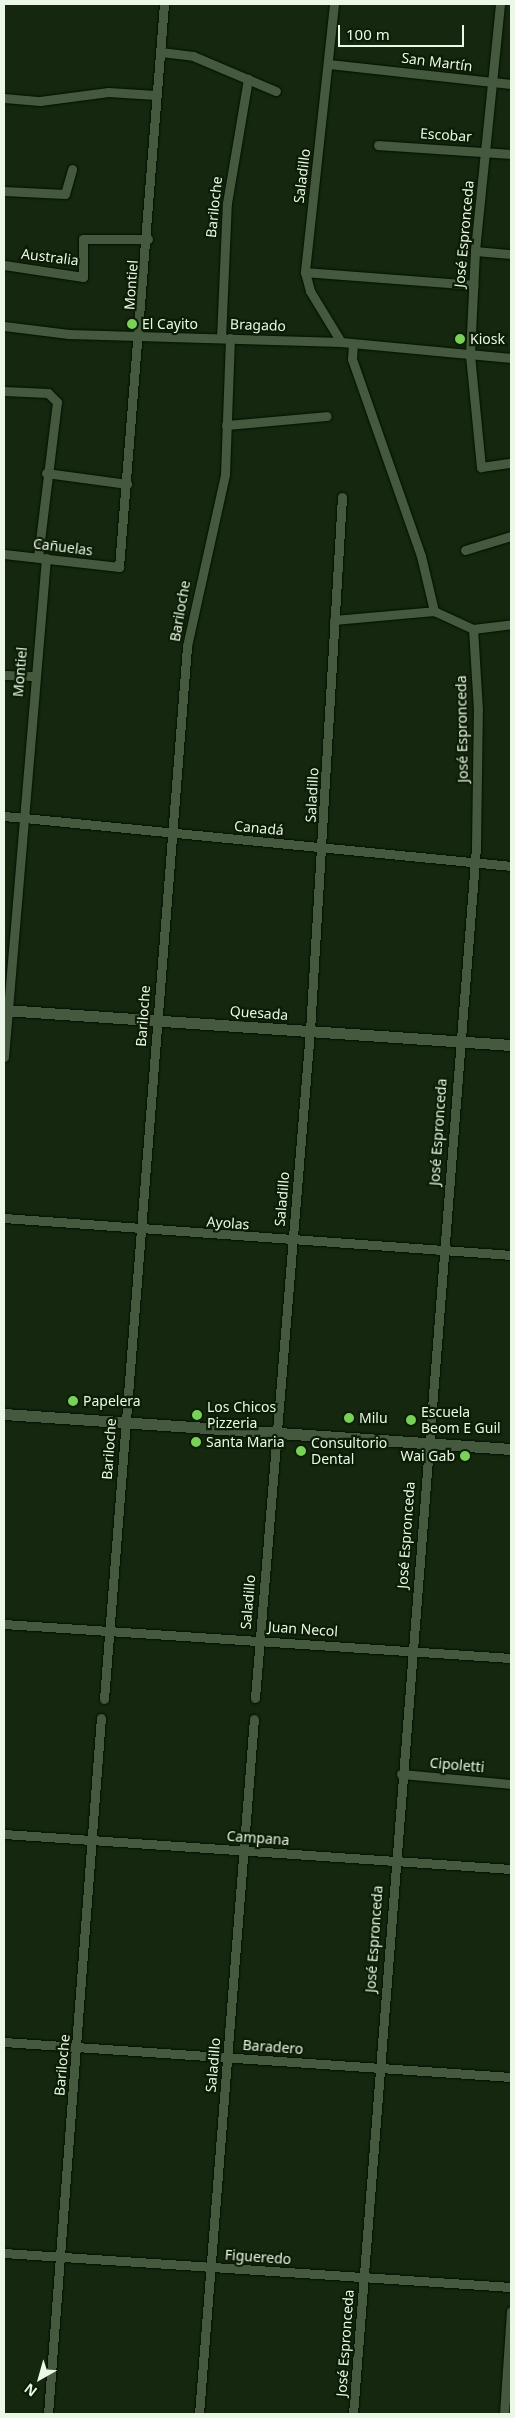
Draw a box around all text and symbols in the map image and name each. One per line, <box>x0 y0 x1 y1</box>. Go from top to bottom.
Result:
scale bar <box>340 15 466 47</box>
text: 100 m <box>346 24 390 44</box>
street label: San Martín <box>401 49 473 75</box>
street label: Escobar <box>420 125 472 145</box>
street label: Saladillo <box>290 148 314 204</box>
street label: Bariloche <box>202 175 226 239</box>
street label: José Espronceda <box>451 180 477 288</box>
street label: Australia <box>20 245 80 269</box>
street label: Montiel <box>121 259 141 311</box>
place label: El Cayito <box>142 316 198 332</box>
street label: Bragado <box>230 316 286 334</box>
marker: El Cayito <box>126 318 138 330</box>
place label: Kiosk <box>470 331 505 347</box>
marker: Kiosk <box>454 333 466 345</box>
street label: Cañuelas <box>32 535 94 559</box>
street label: Bariloche <box>166 579 194 643</box>
street label: Montiel <box>9 646 31 698</box>
street label: José Espronceda <box>453 675 471 783</box>
street label: Saladillo <box>302 767 322 823</box>
street label: Canadá <box>234 817 284 839</box>
street label: Bariloche <box>132 985 154 1047</box>
street label: Quesada <box>229 1003 289 1023</box>
street label: José Espronceda <box>426 1078 450 1186</box>
street label: Saladillo <box>271 1171 293 1227</box>
street label: Ayolas <box>206 1213 250 1233</box>
place label: Papelera <box>83 1393 141 1409</box>
marker: Papelera <box>67 1395 79 1407</box>
place label: Los Chicos Pizzeria <box>207 1399 276 1431</box>
place label: Escuela Beom E Guil <box>421 1404 501 1436</box>
marker: Los Chicos Pizzeria <box>191 1409 203 1421</box>
place label: Milu <box>359 1410 388 1426</box>
marker: Milu <box>343 1412 355 1424</box>
marker: Escuela Beom E Guil <box>405 1414 417 1426</box>
street label: Bariloche <box>98 1418 120 1480</box>
place label: Santa Maria <box>206 1434 285 1450</box>
place label: Consultorio Dental <box>311 1435 387 1468</box>
marker: Santa Maria <box>190 1436 202 1448</box>
marker: Consultorio Dental <box>295 1445 307 1457</box>
place label: Wai Gab <box>400 1448 455 1464</box>
marker: Wai Gab <box>459 1450 471 1462</box>
street label: José Espronceda <box>394 1481 418 1589</box>
street label: Saladillo <box>237 1574 259 1630</box>
street label: Juan Necol <box>268 1618 338 1640</box>
street label: Cipoletti <box>429 1754 485 1776</box>
street label: Campana <box>226 1827 290 1849</box>
street label: José Espronceda <box>362 1885 386 1993</box>
street label: Bariloche <box>51 2034 73 2096</box>
street label: Saladillo <box>202 2037 224 2093</box>
street label: Baradero <box>242 2037 304 2057</box>
street label: Figueredo <box>224 2246 292 2268</box>
street label: José Espronceda <box>333 2289 357 2397</box>
north arrow <box>15 2353 65 2403</box>
text: N <box>20 2379 41 2401</box>

